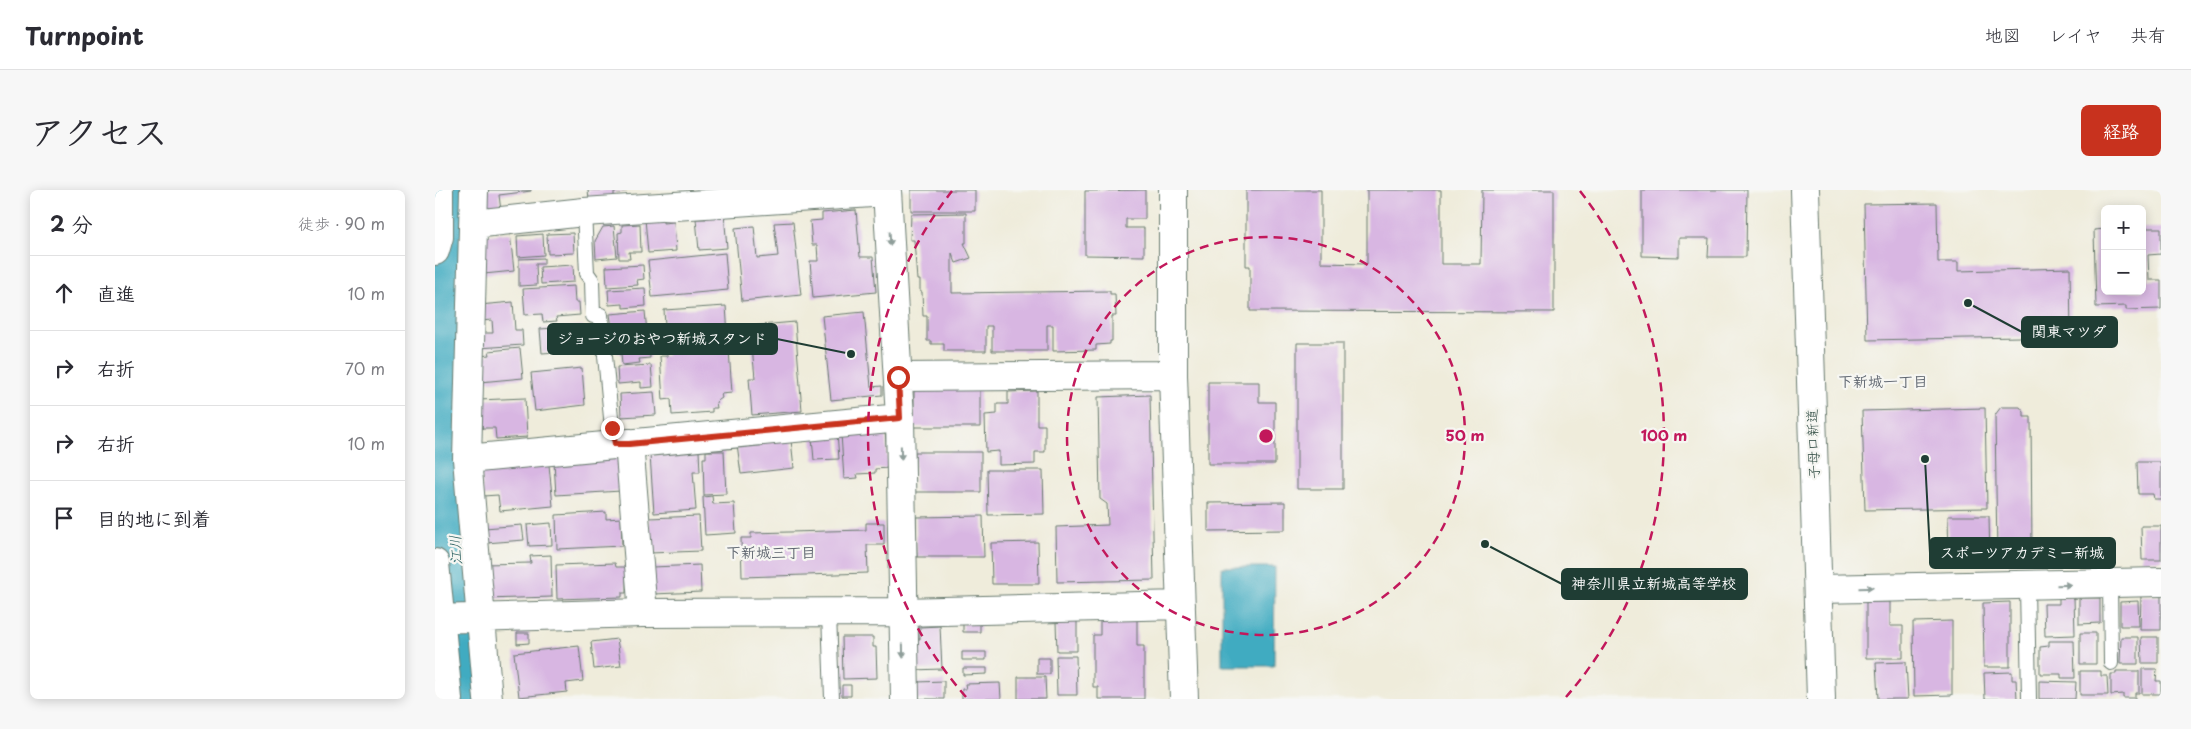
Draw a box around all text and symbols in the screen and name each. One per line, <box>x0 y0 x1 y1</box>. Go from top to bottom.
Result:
text: Turnpoint <box>25 17 144 53</box>
text: 地図 <box>1985 21 2021 48</box>
text: レイヤ <box>2049 21 2102 48</box>
text: 共有 <box>2130 21 2166 48</box>
text: アクセス <box>30 104 168 157</box>
button: 経路 <box>2081 105 2161 156</box>
map controls <box>2101 205 2146 295</box>
button: + <box>2101 205 2146 250</box>
text: 2 分 <box>50 207 92 239</box>
text: 徒歩 · 90 m <box>298 211 385 235</box>
one-way arrow <box>887 231 895 247</box>
button: − <box>2101 250 2146 295</box>
icon: ahead <box>50 279 78 307</box>
text: 直進 <box>97 279 135 307</box>
text: 10 m <box>348 281 385 305</box>
callout: 関東マツダ <box>2022 317 2117 347</box>
text: 関東マツダ <box>2031 319 2107 342</box>
callout: ジョージのおやつ新城スタンド <box>548 324 777 354</box>
text: ジョージのおやつ新城スタンド <box>557 326 767 349</box>
icon: right <box>50 354 78 382</box>
text: 右折 <box>97 354 135 382</box>
text: 70 m <box>345 356 385 380</box>
route start <box>887 366 910 389</box>
district label: 下新城一丁目 <box>1838 369 1928 392</box>
street label: 子母口新道 <box>1801 409 1824 479</box>
route end <box>601 417 624 440</box>
text: 50 m <box>1446 423 1484 446</box>
text: 100 m <box>1641 423 1687 446</box>
centre of rings <box>1257 427 1275 445</box>
icon: right <box>50 429 78 457</box>
text: 右折 <box>97 429 135 457</box>
text: 10 m <box>348 431 385 455</box>
one-way arrow <box>897 446 905 462</box>
icon: arrive <box>50 504 78 532</box>
text: 目的地に到着 <box>97 504 211 532</box>
water label: 江川 <box>442 534 467 566</box>
callout: スポーツアカデミー新城 <box>1930 538 2115 568</box>
district label: 下新城三丁目 <box>726 540 816 563</box>
text: スポーツアカデミー新城 <box>1940 540 2104 563</box>
callout: 神奈川県立新城高等学校 <box>1562 569 1747 599</box>
text: 神奈川県立新城高等学校 <box>1571 571 1737 594</box>
one-way arrow <box>2056 580 2072 588</box>
one-way arrow <box>1859 584 1875 592</box>
one-way arrow <box>900 643 908 659</box>

